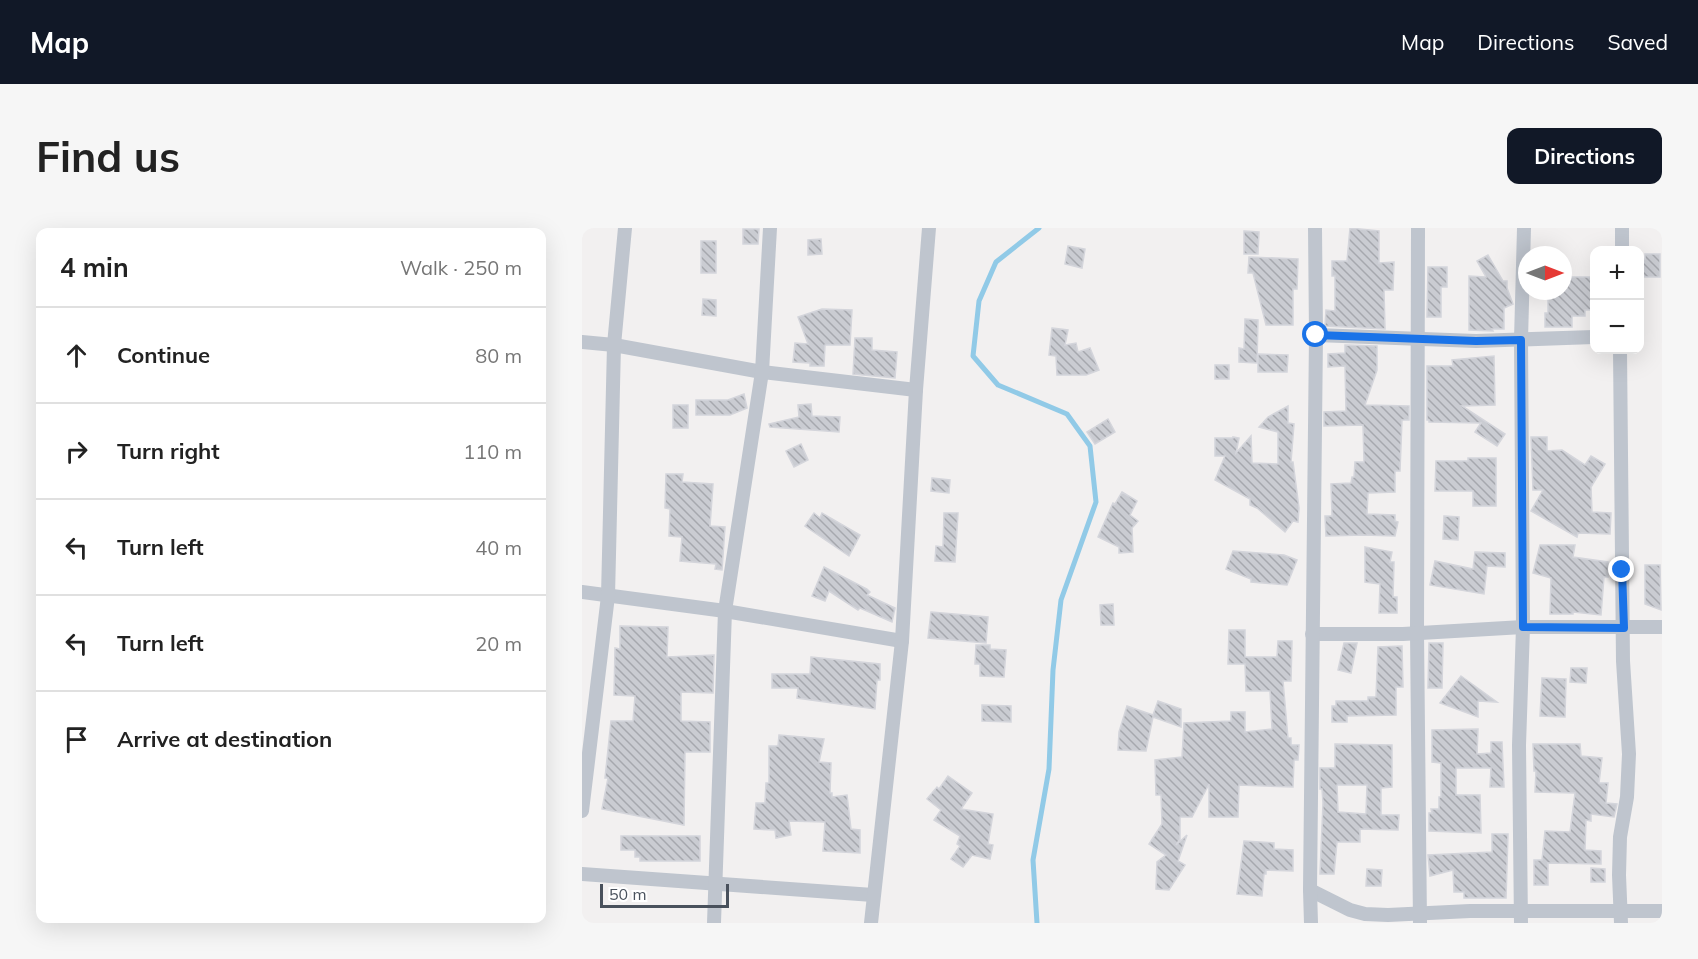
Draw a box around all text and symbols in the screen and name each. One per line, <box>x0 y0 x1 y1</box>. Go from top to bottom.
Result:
text: Map <box>30 25 89 60</box>
text: Map <box>1401 29 1444 55</box>
text: Directions <box>1477 29 1574 55</box>
text: Saved <box>1607 29 1668 55</box>
button: Directions <box>1507 128 1662 184</box>
text: Find us <box>36 130 180 183</box>
north arrow <box>1518 246 1572 300</box>
map controls <box>1590 246 1644 354</box>
button: + <box>1590 246 1644 300</box>
text: 4 min <box>60 251 129 284</box>
text: Walk · 250 m <box>400 255 522 280</box>
button: − <box>1590 300 1644 354</box>
route start <box>1302 321 1328 347</box>
icon: ahead <box>60 339 93 372</box>
text: Continue <box>117 341 210 369</box>
text: 80 m <box>475 343 522 368</box>
icon: right <box>60 435 93 468</box>
text: Turn right <box>117 437 220 465</box>
text: 110 m <box>463 439 522 464</box>
icon: left <box>60 531 93 564</box>
text: Turn left <box>117 533 204 561</box>
text: 40 m <box>475 535 522 560</box>
route end <box>1608 556 1634 582</box>
icon: left <box>60 627 93 660</box>
text: Turn left <box>117 629 204 657</box>
text: 20 m <box>475 631 522 656</box>
icon: arrive <box>60 723 93 756</box>
text: Arrive at destination <box>117 725 332 753</box>
scale bar <box>600 881 729 908</box>
text: 50 m <box>609 884 646 904</box>

